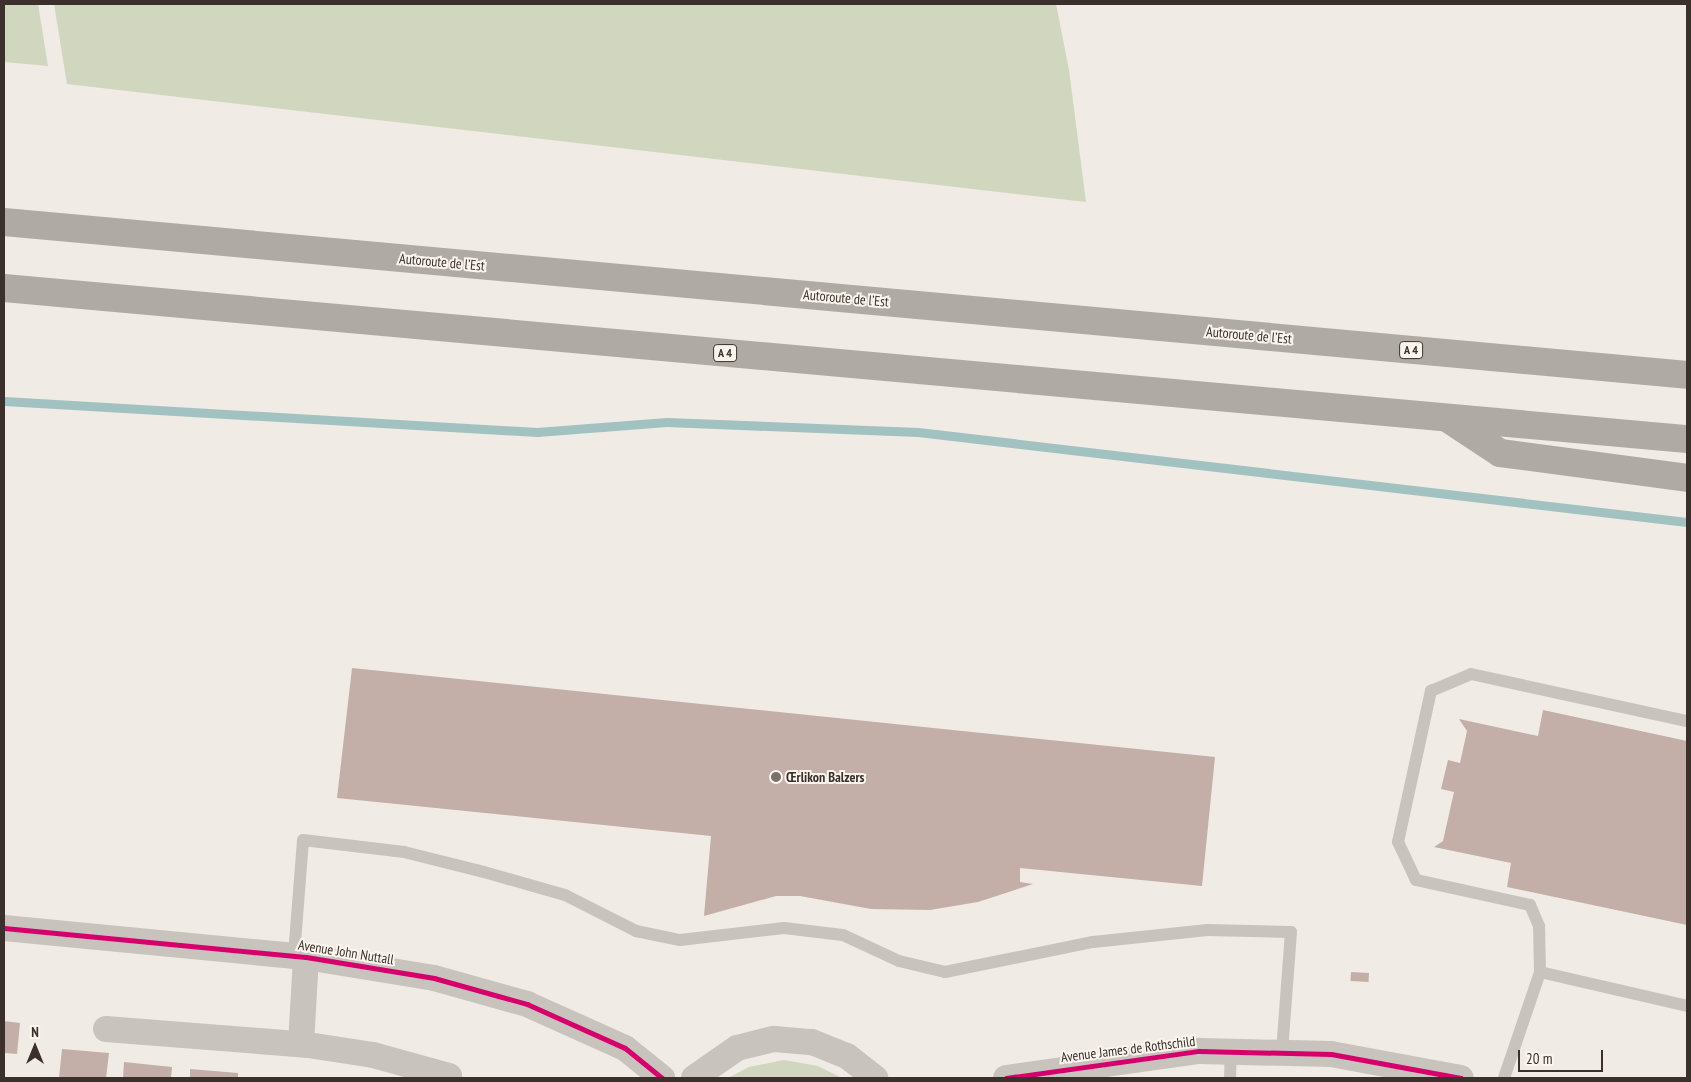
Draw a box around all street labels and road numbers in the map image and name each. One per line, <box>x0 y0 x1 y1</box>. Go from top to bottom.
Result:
street label: Autoroute de l’Est <box>399 250 485 274</box>
street label: Autoroute de l’Est <box>803 286 889 310</box>
street label: Autoroute de l’Est <box>1206 323 1292 347</box>
road number: A 4 <box>1398 340 1424 360</box>
road number: A 4 <box>712 343 738 362</box>
street label: Avenue John Nuttall <box>297 936 395 968</box>
street label: Avenue James de Rothschild <box>1060 1032 1196 1066</box>

